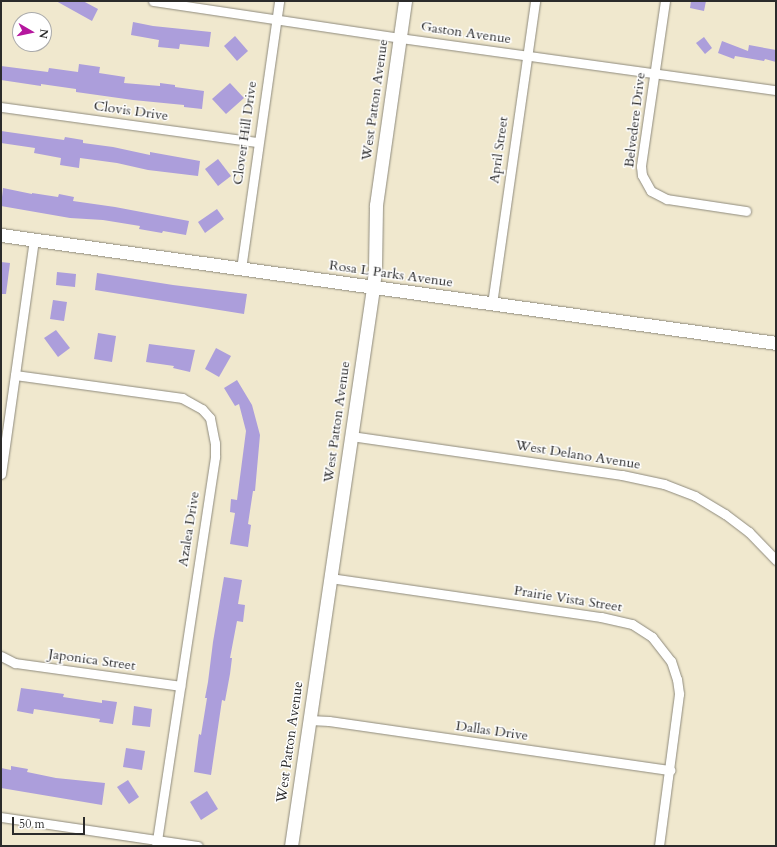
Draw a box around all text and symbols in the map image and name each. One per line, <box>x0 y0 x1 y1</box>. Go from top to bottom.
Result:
north arrow <box>12 12 52 52</box>
street label: Gaston Avenue <box>420 18 512 48</box>
text: N <box>35 28 52 40</box>
street label: West Patton Avenue <box>358 38 392 162</box>
street label: Belvedere Drive <box>621 71 649 169</box>
street label: Clover Hill Drive <box>229 80 261 186</box>
street label: Clovis Drive <box>93 97 169 125</box>
street label: April Street <box>486 115 512 185</box>
street label: Rosa L Parks Avenue <box>328 257 454 291</box>
street label: West Patton Avenue <box>320 360 354 484</box>
street label: West Delano Avenue <box>514 437 642 473</box>
street label: Azalea Drive <box>175 490 203 568</box>
street label: Prairie Vista Street <box>513 582 623 616</box>
street label: Japonica Street <box>47 646 137 674</box>
street label: West Patton Avenue <box>273 680 307 804</box>
street label: Dallas Drive <box>455 718 529 744</box>
scale bar <box>14 809 87 835</box>
text: 50 m <box>19 816 45 832</box>

